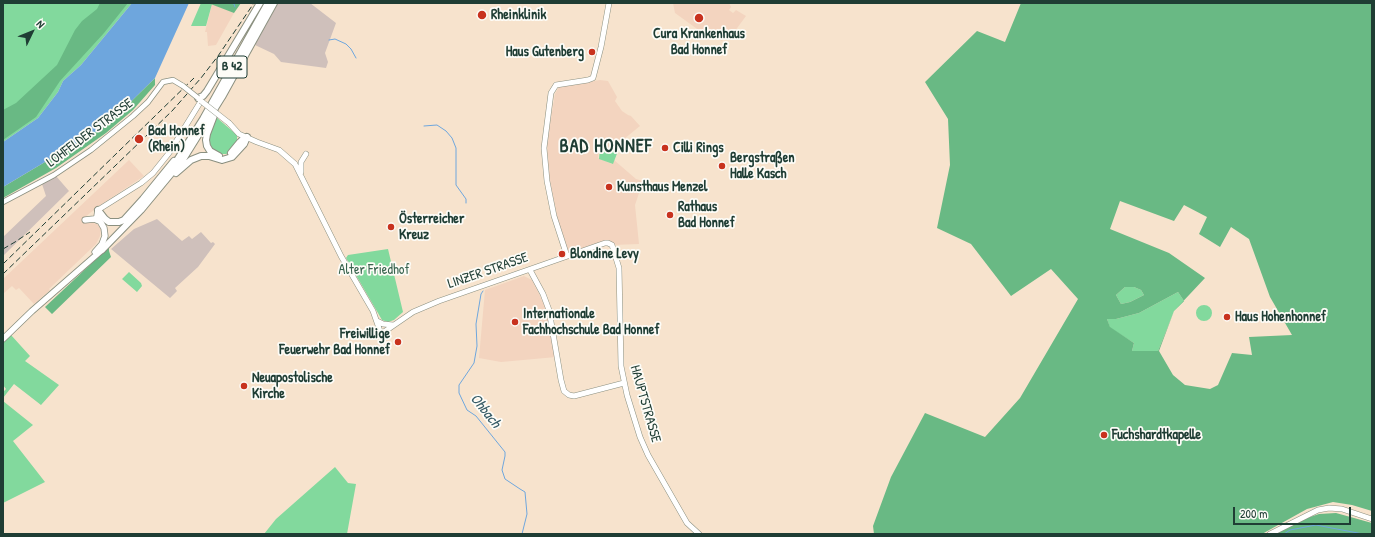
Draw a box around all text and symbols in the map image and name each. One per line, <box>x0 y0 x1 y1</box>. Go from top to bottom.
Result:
place label: Rheinklinik <box>491 7 546 23</box>
marker: Rheinklinik <box>476 9 488 21</box>
north arrow <box>12 12 52 52</box>
marker: Cura Krankenhaus Bad Honnef <box>693 12 705 24</box>
text: N <box>34 17 48 31</box>
place label: Cura Krankenhaus Bad Honnef <box>653 26 745 58</box>
place label: Haus Gutenberg <box>506 44 584 60</box>
marker: Haus Gutenberg <box>587 47 597 57</box>
road number: B 42 <box>217 56 247 78</box>
street label: LOHFELDER STRASSE <box>43 95 137 171</box>
place label: Bad Honnef (Rhein) <box>148 123 205 156</box>
marker: Bad Honnef (Rhein) <box>133 133 145 145</box>
district label: BAD HONNEF <box>560 136 652 158</box>
place label: Cilli Rings <box>673 140 724 156</box>
marker: Cilli Rings <box>660 143 670 153</box>
place label: Bergstraßen Halle Kasch <box>730 150 795 182</box>
marker: Bergstraßen Halle Kasch <box>717 161 727 171</box>
place label: Kunsthaus Menzel <box>617 179 708 195</box>
marker: Kunsthaus Menzel <box>604 182 614 192</box>
place label: Rathaus Bad Honnef <box>678 199 735 232</box>
marker: Rathaus Bad Honnef <box>665 210 675 220</box>
place label: Österreicher Kreuz <box>399 211 464 244</box>
marker: Österreicher Kreuz <box>386 222 396 232</box>
place label: Blondine Levy <box>570 246 639 262</box>
street label: LINZER STRASSE <box>446 249 530 293</box>
marker: Blondine Levy <box>557 249 567 259</box>
park label: Alter Friedhof <box>339 262 409 278</box>
place label: Internationale Fachhochschule Bad Honnef <box>523 306 659 338</box>
place label: Haus Hohenhonnef <box>1235 309 1326 325</box>
marker: Haus Hohenhonnef <box>1222 312 1232 322</box>
marker: Internationale Fachhochschule Bad Honnef <box>510 317 520 327</box>
place label: Freiwillige Feuerwehr Bad Honnef <box>279 326 390 358</box>
marker: Freiwillige Feuerwehr Bad Honnef <box>393 337 403 347</box>
street label: HAUPTSTRASSE <box>626 363 664 445</box>
place label: Neuapostolische Kirche <box>252 370 333 402</box>
marker: Neuapostolische Kirche <box>239 381 249 391</box>
water label: Ohbach <box>466 390 504 432</box>
place label: Fuchshardtkapelle <box>1112 427 1201 443</box>
marker: Fuchshardtkapelle <box>1099 430 1109 440</box>
scale bar <box>1235 499 1353 525</box>
text: 200 m <box>1240 505 1267 522</box>

